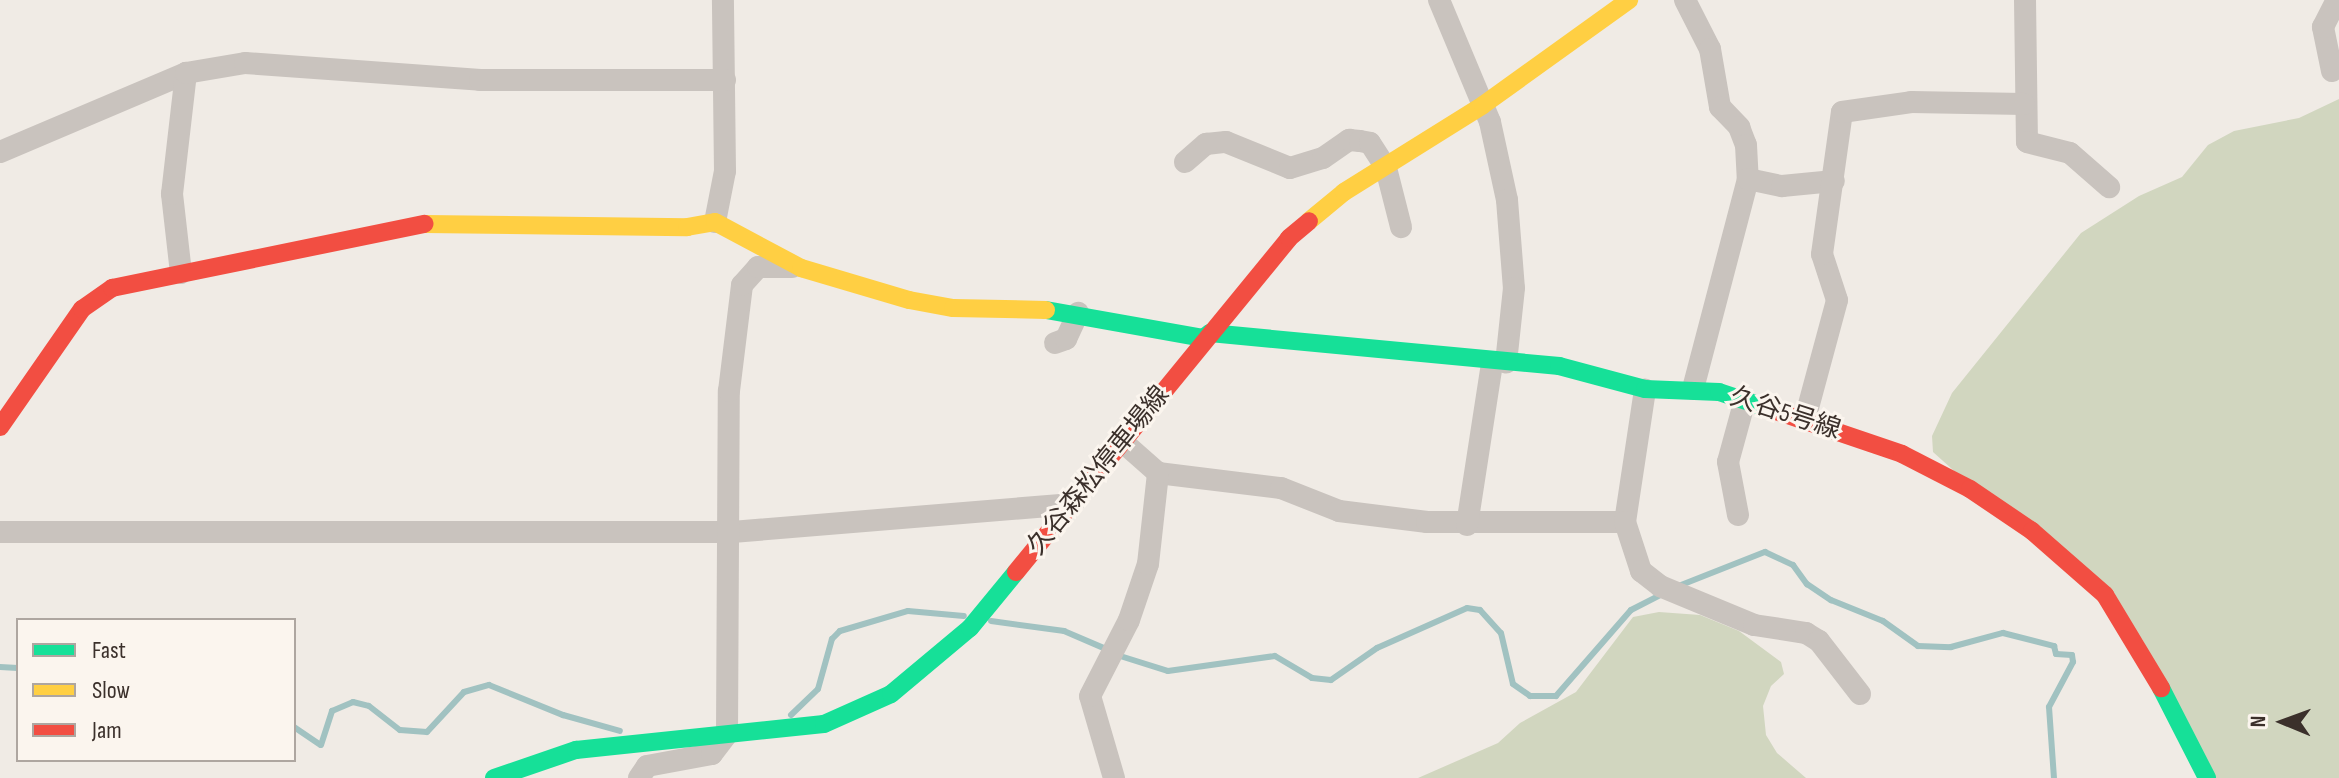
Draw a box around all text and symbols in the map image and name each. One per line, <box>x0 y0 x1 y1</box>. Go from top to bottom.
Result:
street label: 久谷森松停車場線 <box>1021 380 1177 562</box>
street label: 久谷5号線 <box>1726 381 1844 447</box>
legend <box>16 618 296 762</box>
text: Fast <box>92 636 126 665</box>
text: Slow <box>92 676 130 705</box>
north arrow <box>2243 682 2323 762</box>
text: N <box>2245 715 2272 728</box>
text: Jam <box>92 716 122 745</box>

